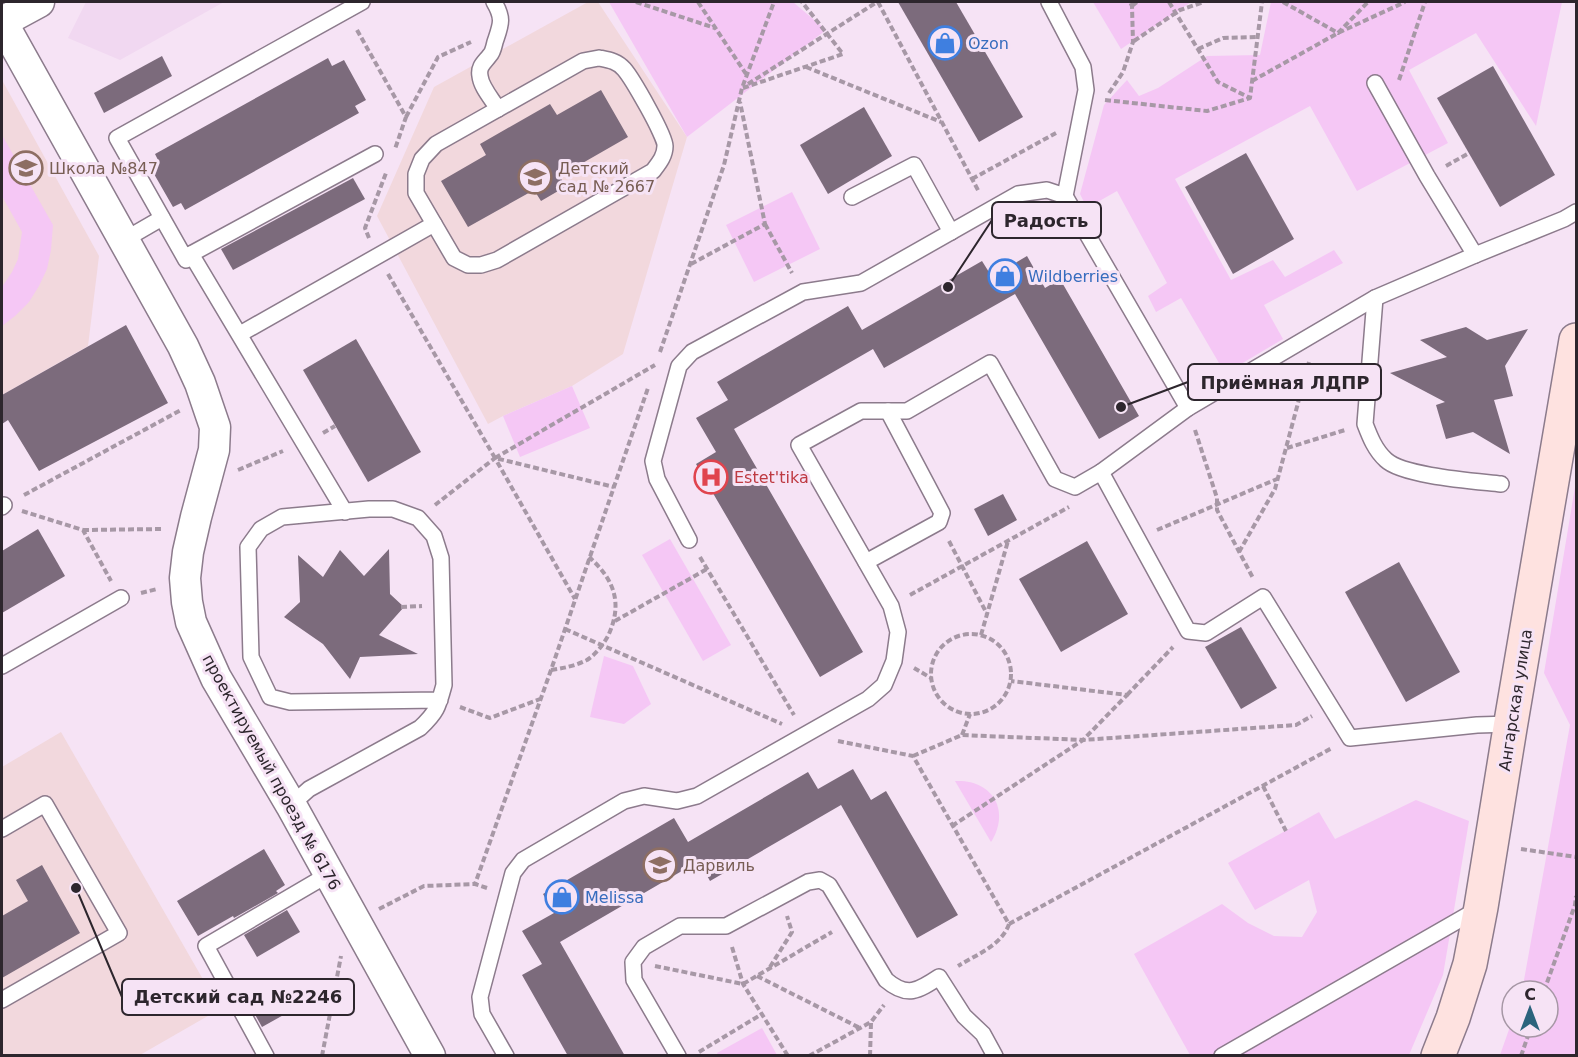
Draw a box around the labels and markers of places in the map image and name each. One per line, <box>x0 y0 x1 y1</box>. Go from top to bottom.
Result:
shop icon: Ozon <box>927 25 963 61</box>
place label: Ozon <box>968 34 1009 53</box>
school or university icon: Школа №847 <box>8 150 44 186</box>
place label: Школа №847 <box>49 159 158 178</box>
school or university icon: Детский сад № 2667 <box>517 159 553 195</box>
place label: Детский сад № 2667 <box>558 159 655 196</box>
callout: Радость <box>992 202 1101 238</box>
shop icon: Wildberries <box>987 258 1023 294</box>
place label: Wildberries <box>1028 267 1118 286</box>
callout: Приёмная ЛДПР <box>1188 364 1381 400</box>
hospital icon: Estet'tika <box>693 459 729 495</box>
place label: Estet'tika <box>734 468 809 487</box>
school or university icon: Дарвиль <box>642 847 678 883</box>
place label: Дарвиль <box>683 856 755 875</box>
shop icon: Melissa <box>544 879 580 915</box>
place label: Melissa <box>585 888 644 907</box>
callout: Детский сад №2246 <box>122 979 354 1015</box>

